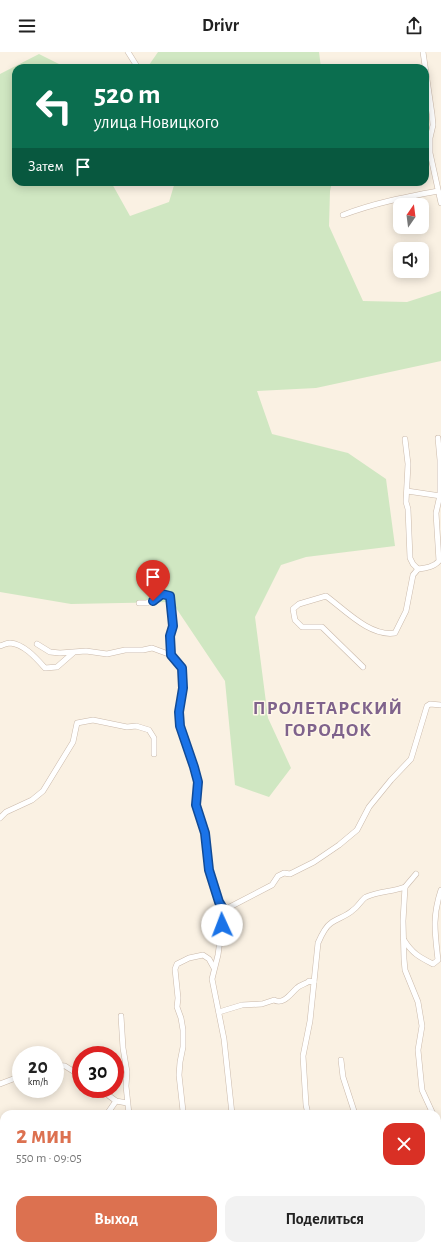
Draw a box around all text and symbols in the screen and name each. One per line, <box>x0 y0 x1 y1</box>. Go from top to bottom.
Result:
icon: menu <box>16 15 38 37</box>
icon: share <box>403 15 425 37</box>
text: Drivr <box>202 17 239 35</box>
icon: left <box>28 80 80 132</box>
text: 520 m <box>94 81 161 109</box>
text: улица Новицкого <box>94 114 219 132</box>
icon: arrive <box>72 156 94 178</box>
text: Затем <box>28 159 64 174</box>
north arrow <box>393 198 429 234</box>
map controls <box>393 198 429 278</box>
button: sound <box>393 242 429 278</box>
pin <box>136 560 170 601</box>
icon: arrive <box>142 566 164 588</box>
district label: ПРОЛЕТАРСКИЙ ГОРОДОК <box>253 698 403 740</box>
position arrow <box>201 904 243 946</box>
speed limit sign: 30 <box>72 1046 124 1098</box>
text: 20 <box>28 1057 48 1077</box>
text: km/h <box>28 1077 48 1087</box>
button: close <box>383 1123 425 1165</box>
text: 2 мин <box>16 1124 72 1148</box>
text: 550 m · 09:05 <box>16 1152 82 1165</box>
button: Выход <box>16 1196 217 1242</box>
button: Поделиться <box>225 1196 425 1242</box>

